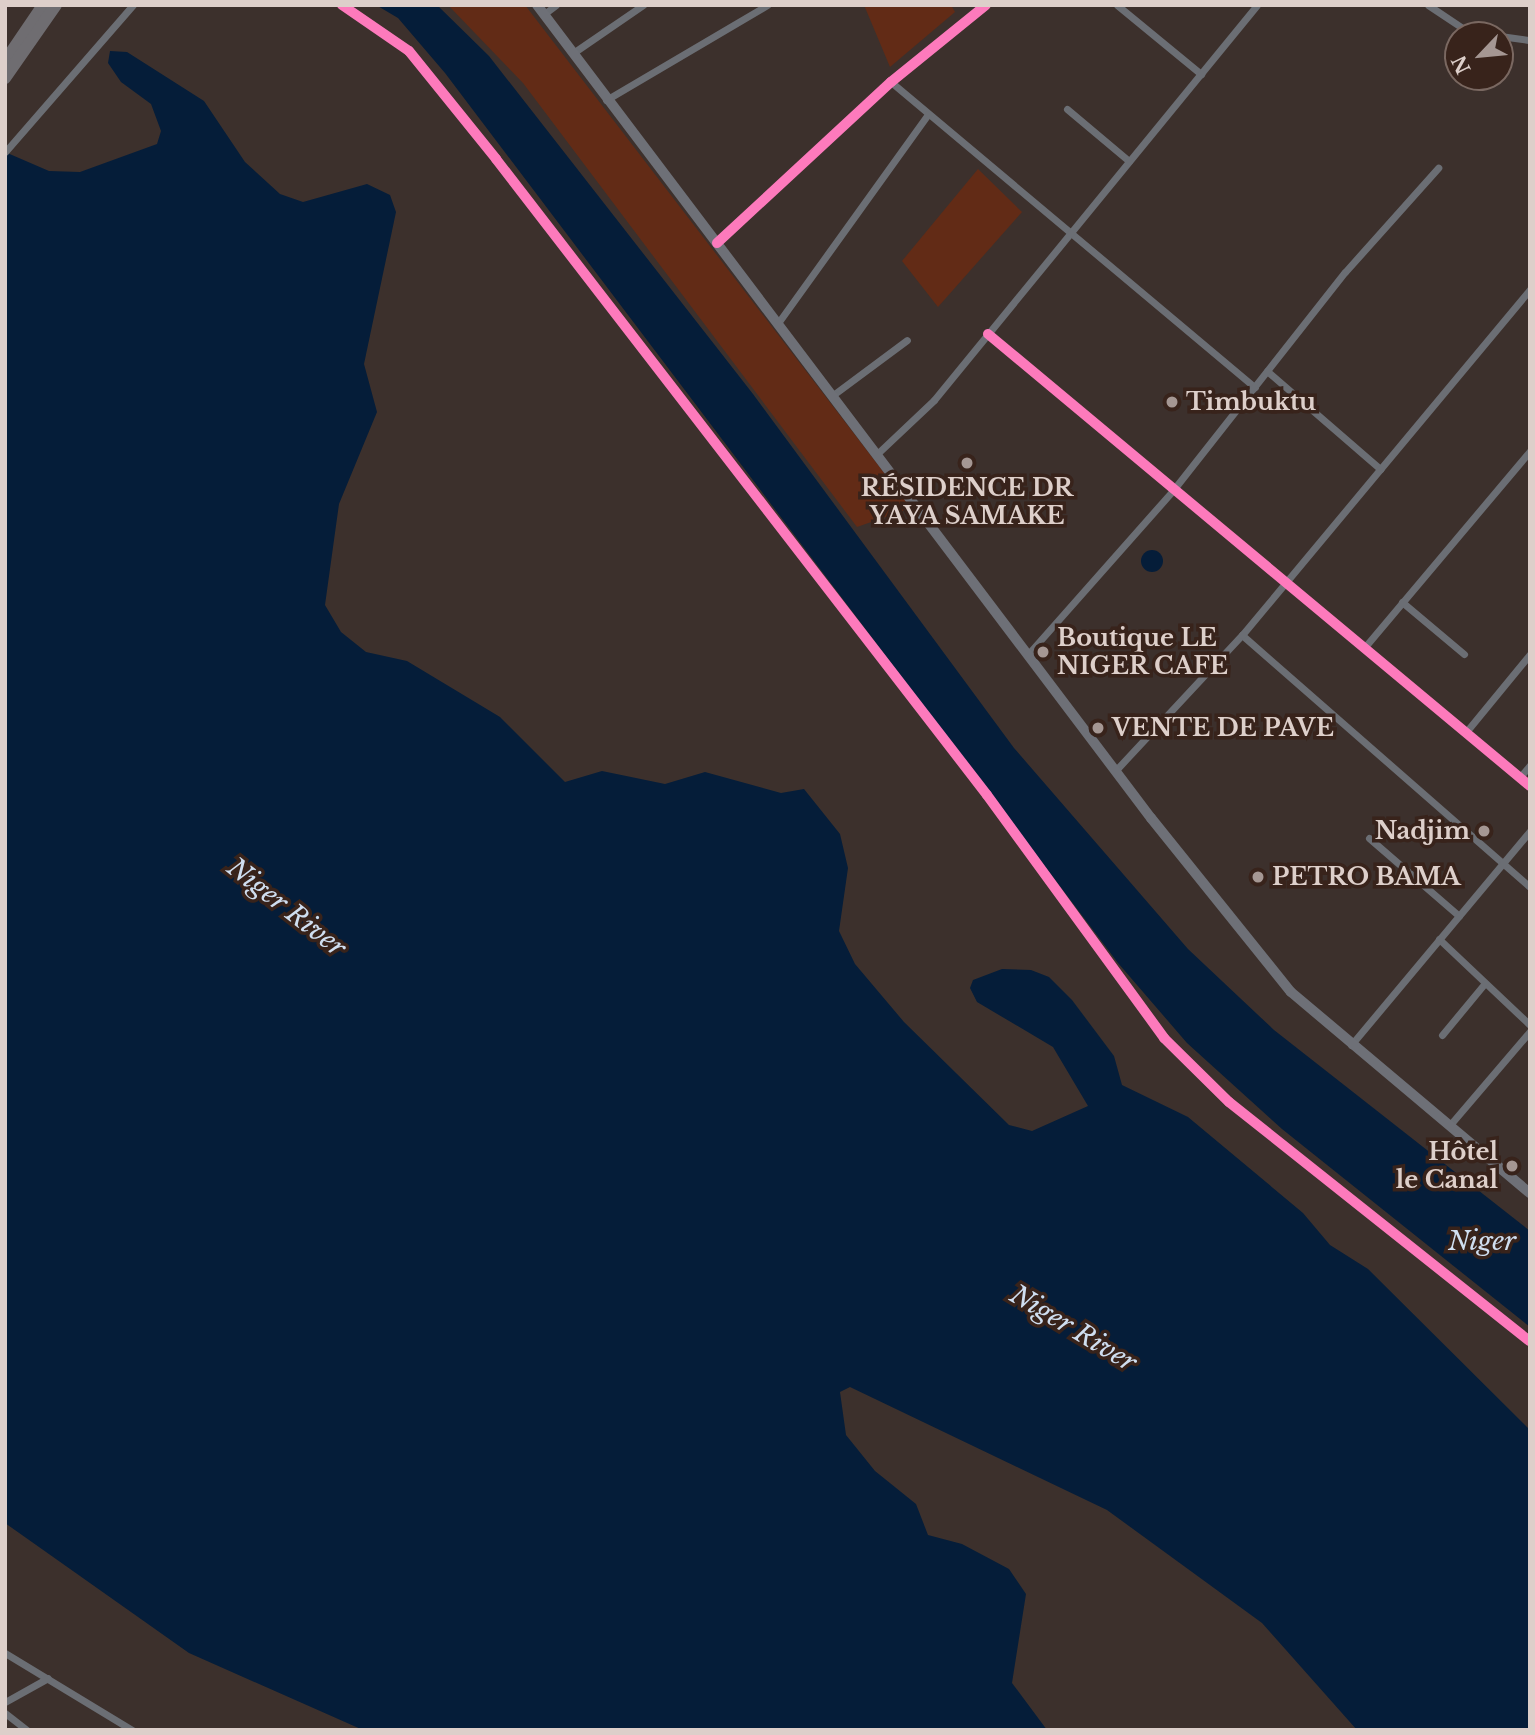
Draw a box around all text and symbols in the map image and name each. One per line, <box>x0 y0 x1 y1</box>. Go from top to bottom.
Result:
north arrow <box>1444 21 1514 91</box>
text: N <box>1447 51 1476 78</box>
place label: Timbuktu <box>1186 388 1316 416</box>
marker: Timbuktu <box>1164 394 1180 410</box>
marker: RÉSIDENCE DR YAYA SAMAKE <box>959 455 975 471</box>
place label: RÉSIDENCE DR YAYA SAMAKE <box>861 474 1073 530</box>
place label: Boutique LE NIGER CAFE <box>1057 624 1229 680</box>
marker: Boutique LE NIGER CAFE <box>1035 644 1051 660</box>
place label: VENTE DE PAVE <box>1112 714 1334 742</box>
marker: VENTE DE PAVE <box>1090 720 1106 736</box>
place label: Nadjim <box>1375 817 1470 845</box>
marker: Nadjim <box>1476 823 1492 839</box>
water label: Niger River <box>220 852 352 964</box>
place label: PETRO BAMA <box>1272 863 1461 891</box>
marker: PETRO BAMA <box>1250 869 1266 885</box>
place label: Hôtel le Canal <box>1396 1138 1498 1194</box>
marker: Hôtel le Canal <box>1504 1158 1520 1174</box>
water label: Niger <box>1448 1226 1516 1258</box>
water label: Niger River <box>1004 1279 1142 1379</box>

